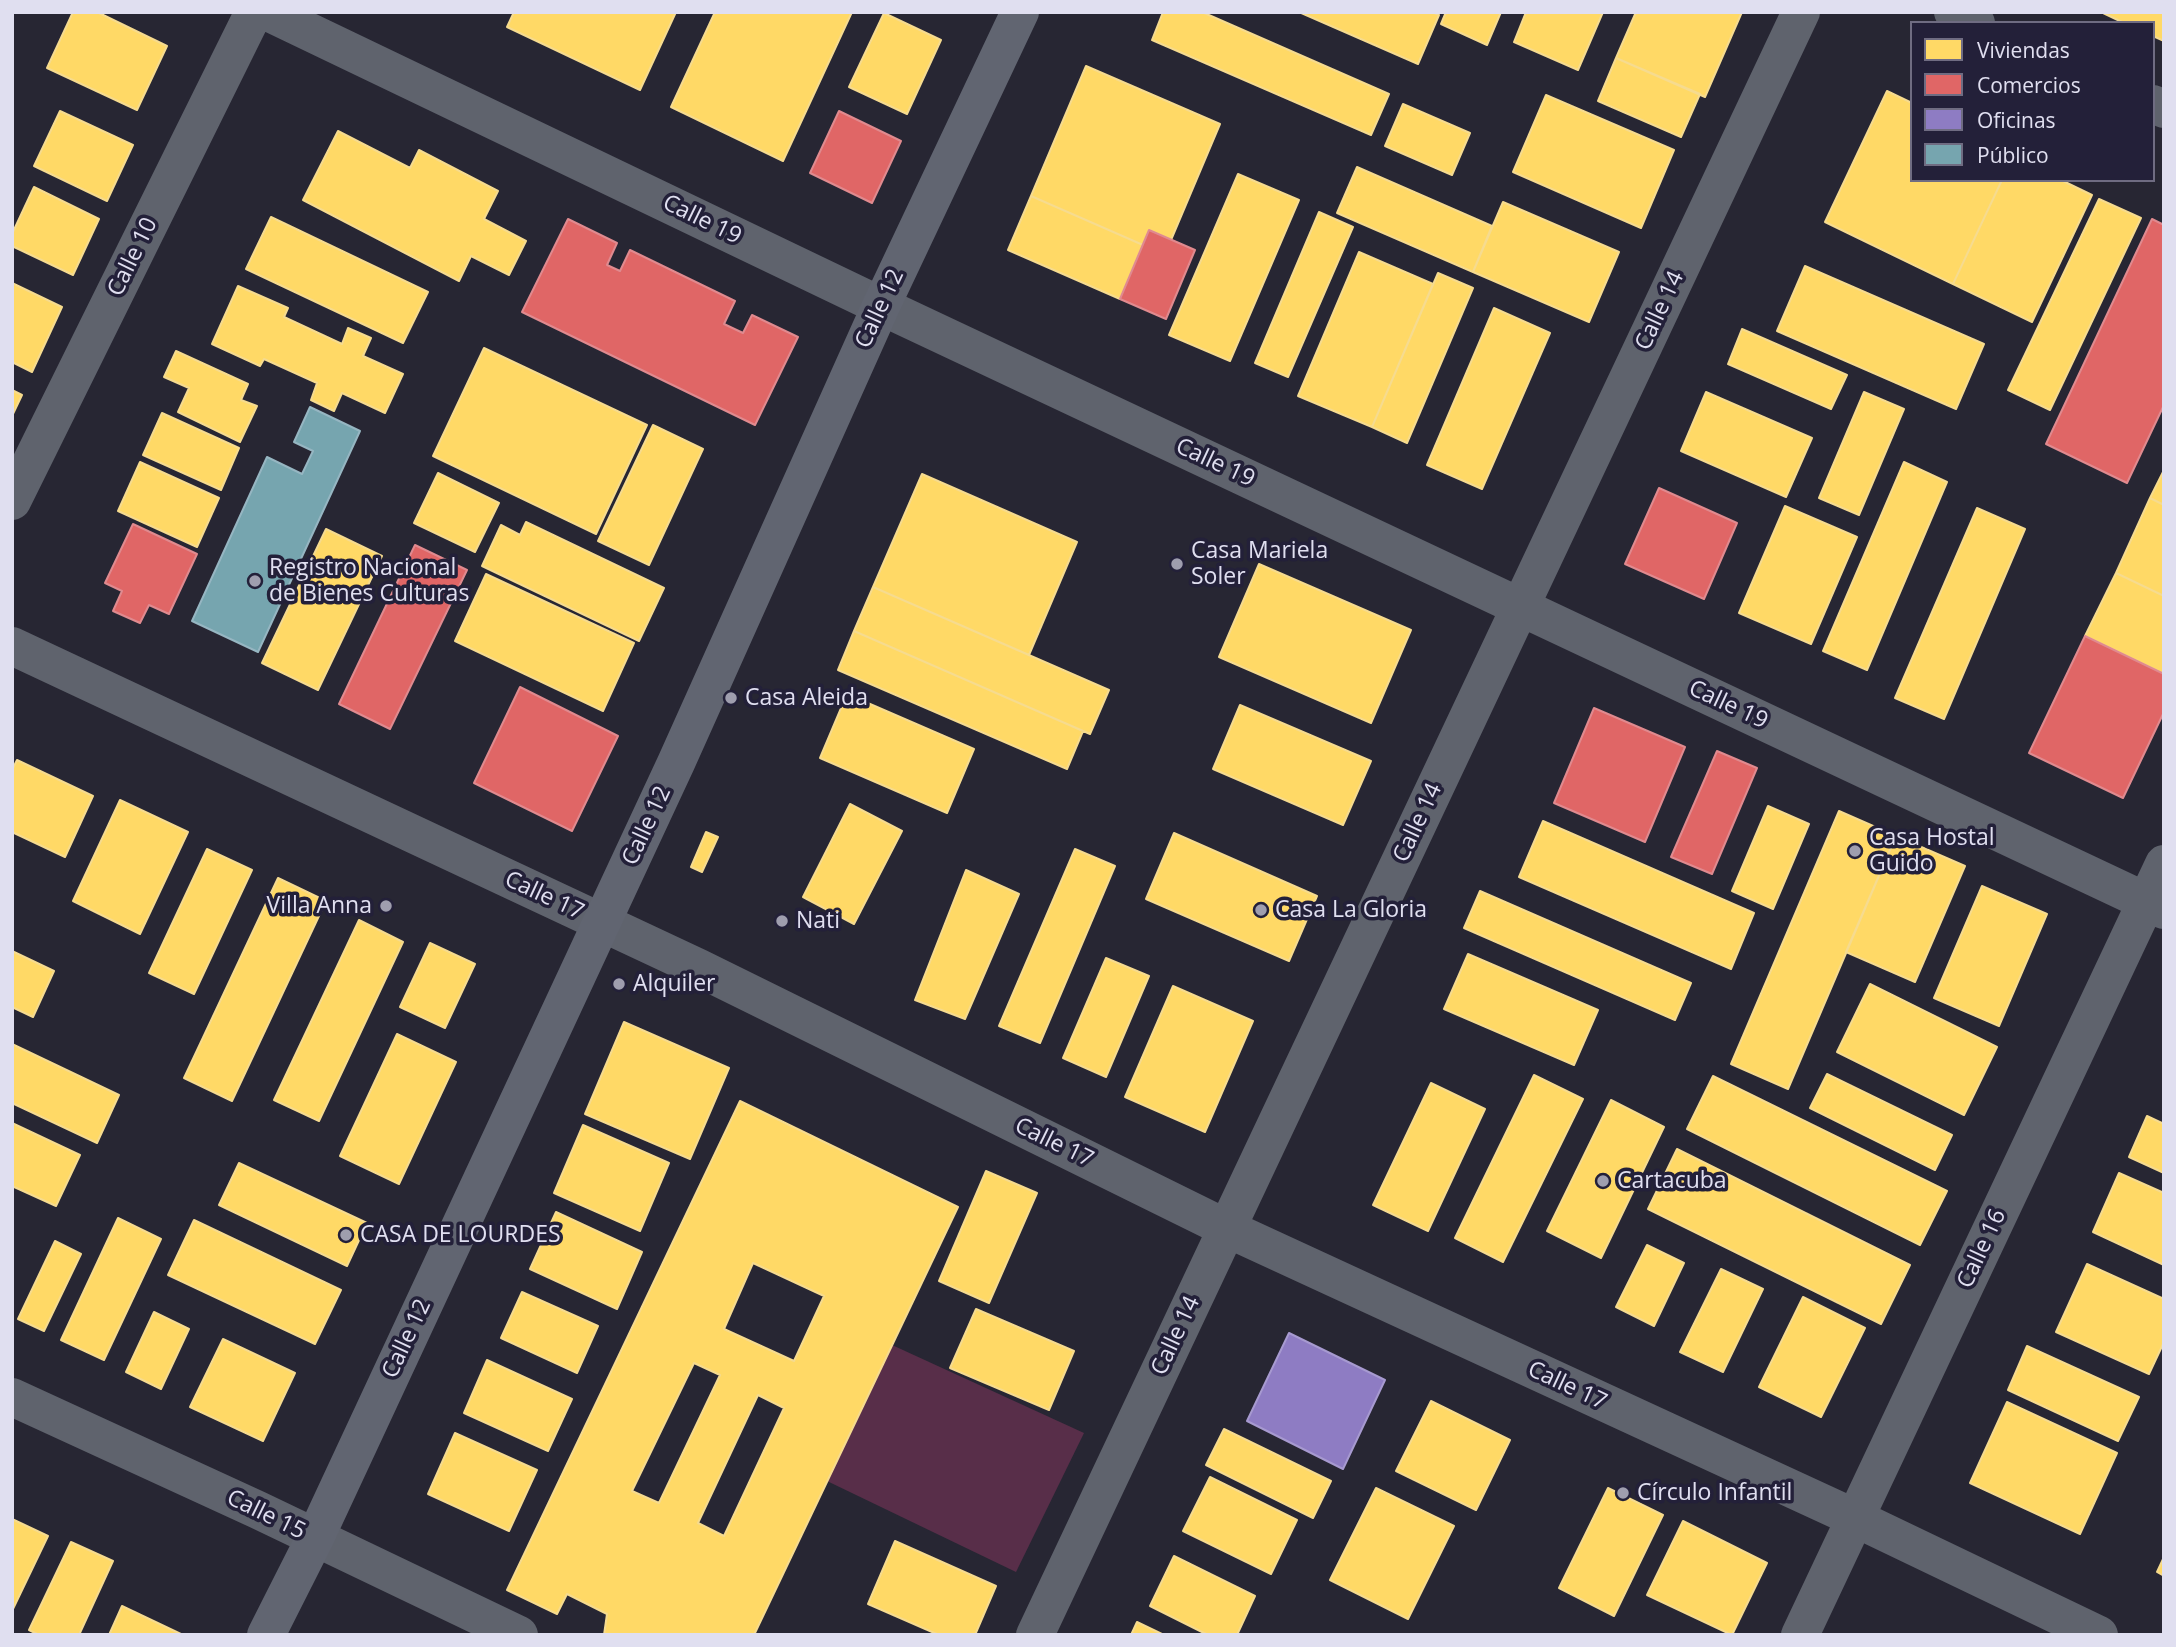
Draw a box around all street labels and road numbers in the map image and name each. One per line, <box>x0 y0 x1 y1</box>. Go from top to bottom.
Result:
street label: Calle 19 <box>658 189 746 251</box>
street label: Calle 10 <box>102 213 164 301</box>
street label: Calle 12 <box>850 265 910 353</box>
street label: Calle 14 <box>1630 267 1690 355</box>
street label: Calle 19 <box>1171 433 1259 493</box>
street label: Calle 19 <box>1684 675 1772 735</box>
street label: Calle 14 <box>1388 779 1448 867</box>
street label: Calle 12 <box>617 782 677 870</box>
street label: Calle 17 <box>500 866 588 926</box>
street label: Calle 17 <box>1010 1112 1098 1174</box>
street label: Calle 16 <box>1952 1205 2012 1293</box>
street label: Calle 14 <box>1146 1292 1206 1380</box>
street label: Calle 12 <box>377 1295 437 1383</box>
street label: Calle 17 <box>1523 1356 1611 1416</box>
street label: Calle 15 <box>222 1484 310 1546</box>

